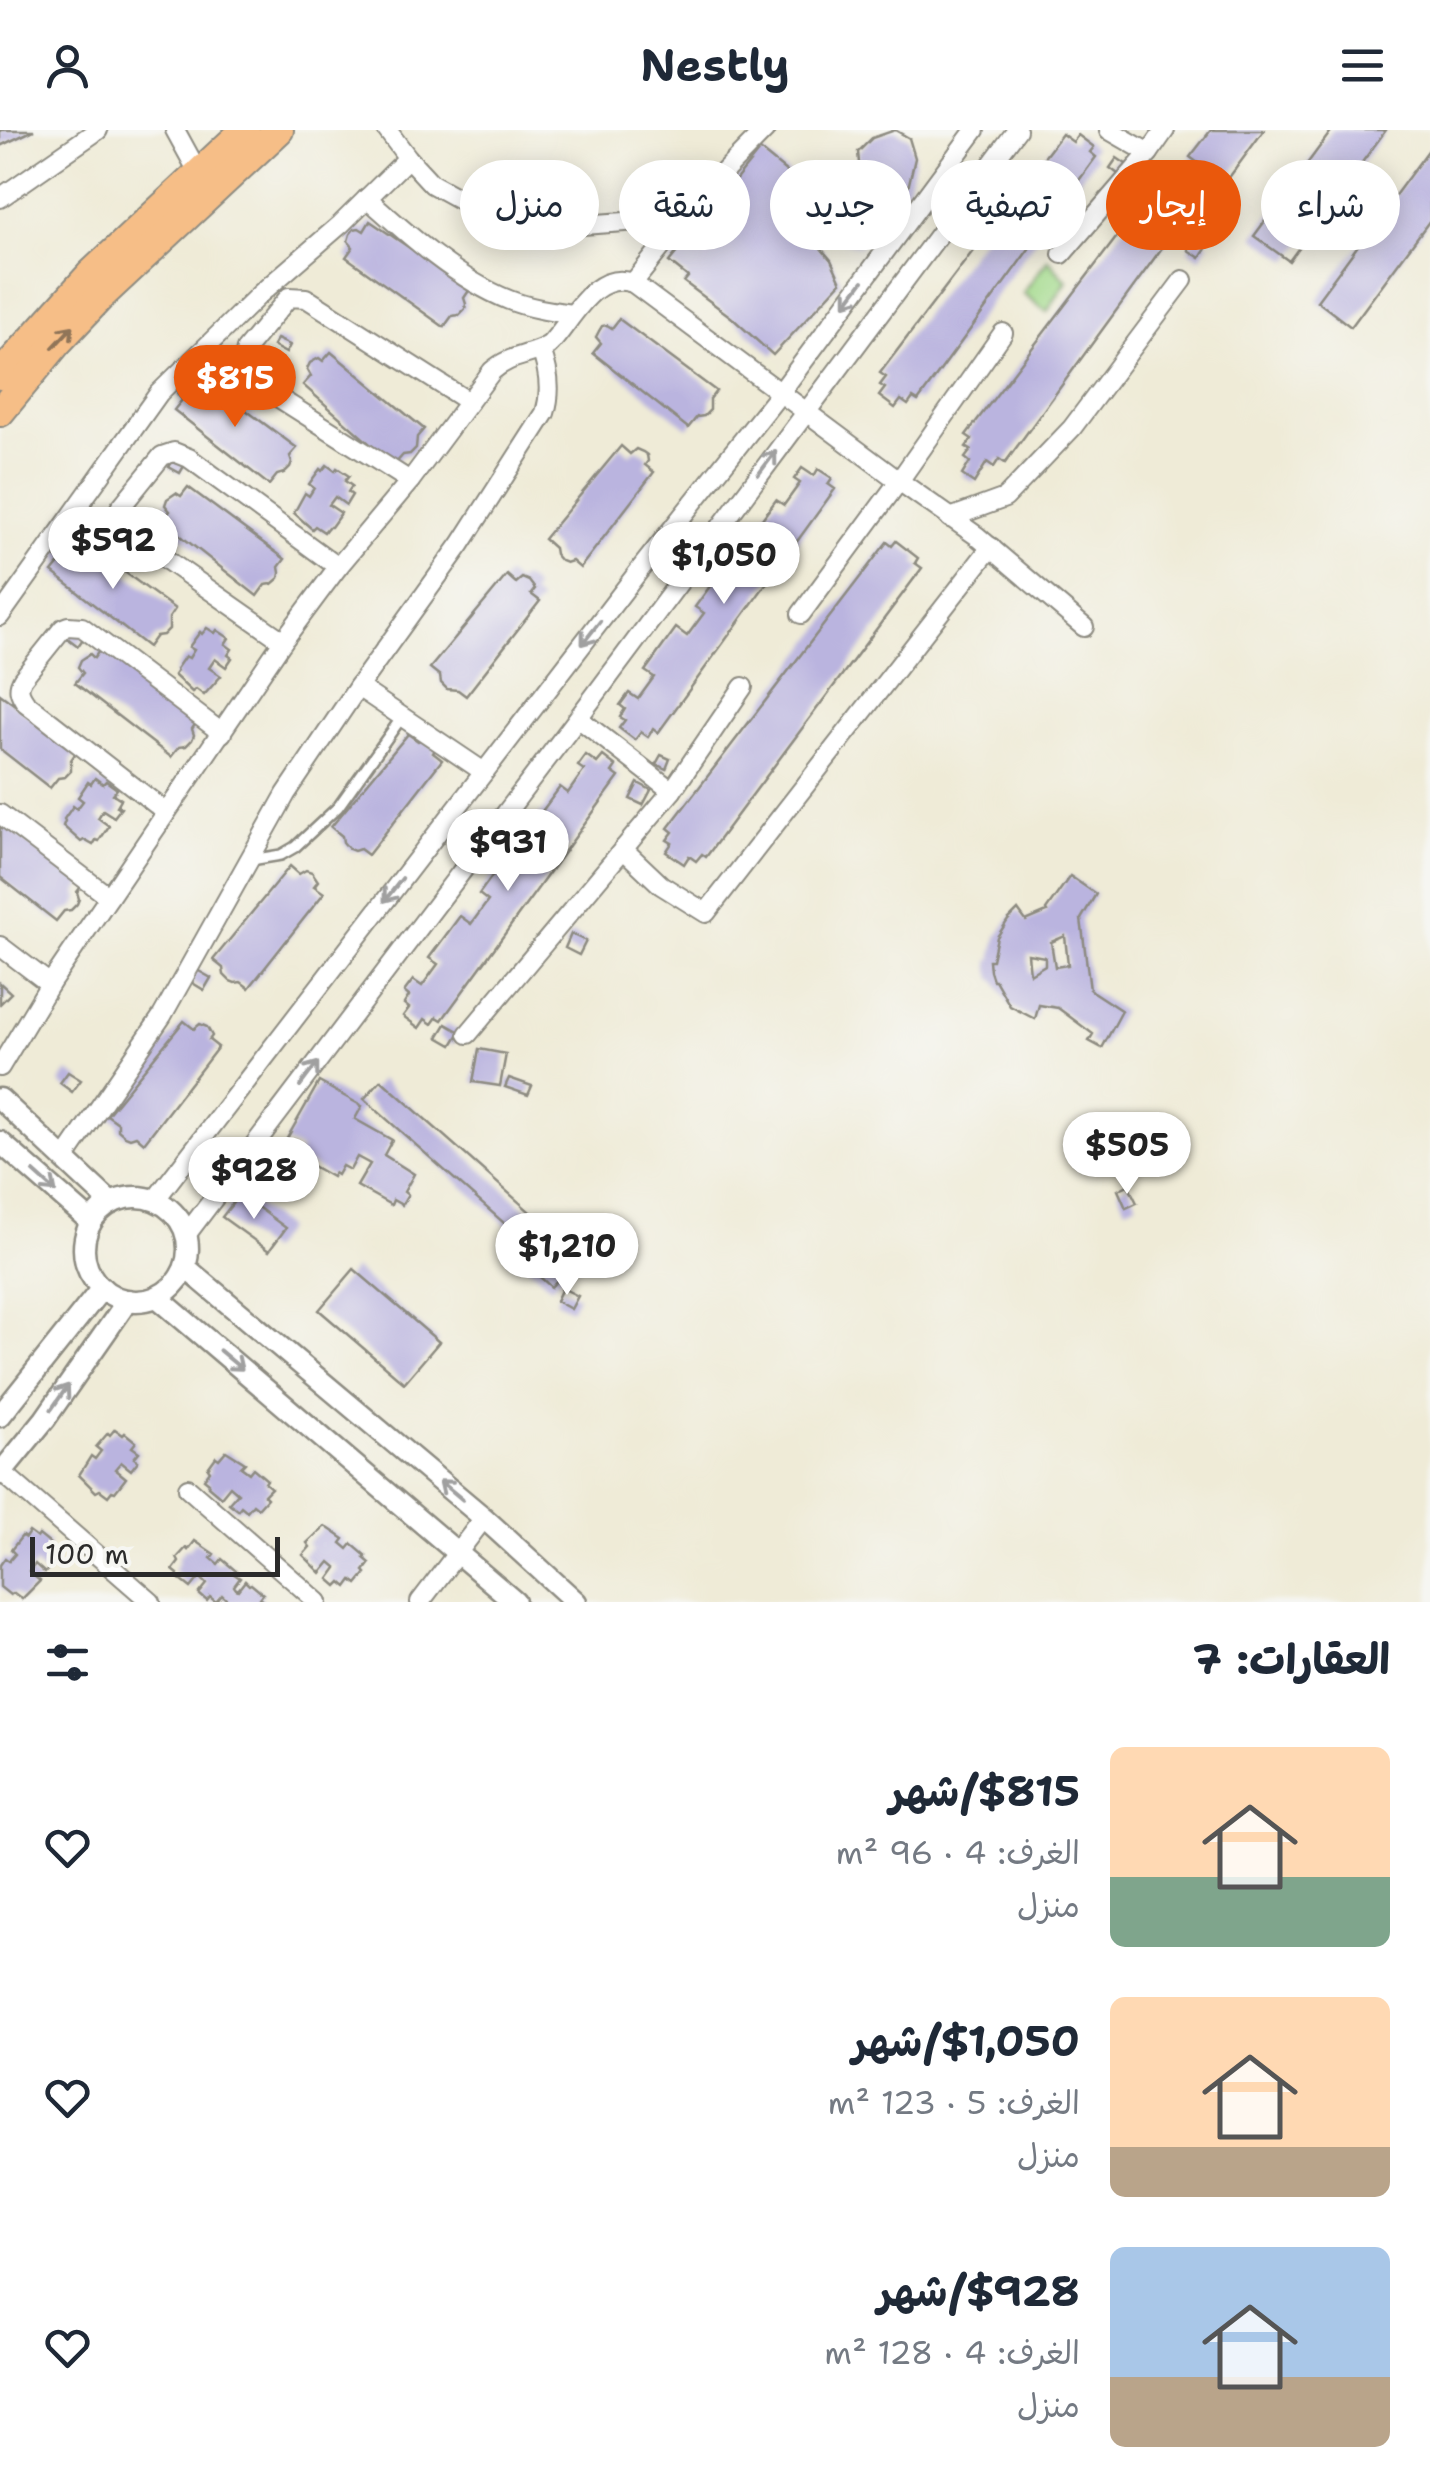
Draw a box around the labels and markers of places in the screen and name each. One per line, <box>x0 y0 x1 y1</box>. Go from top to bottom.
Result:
pin: $815 <box>176 345 294 430</box>
pin: $592 <box>54 507 172 592</box>
pin: $1,050 <box>643 522 805 607</box>
pin: $931 <box>449 809 567 894</box>
pin: $505 <box>1068 1112 1186 1197</box>
pin: $928 <box>195 1137 313 1222</box>
pin: $1,210 <box>486 1213 648 1298</box>

